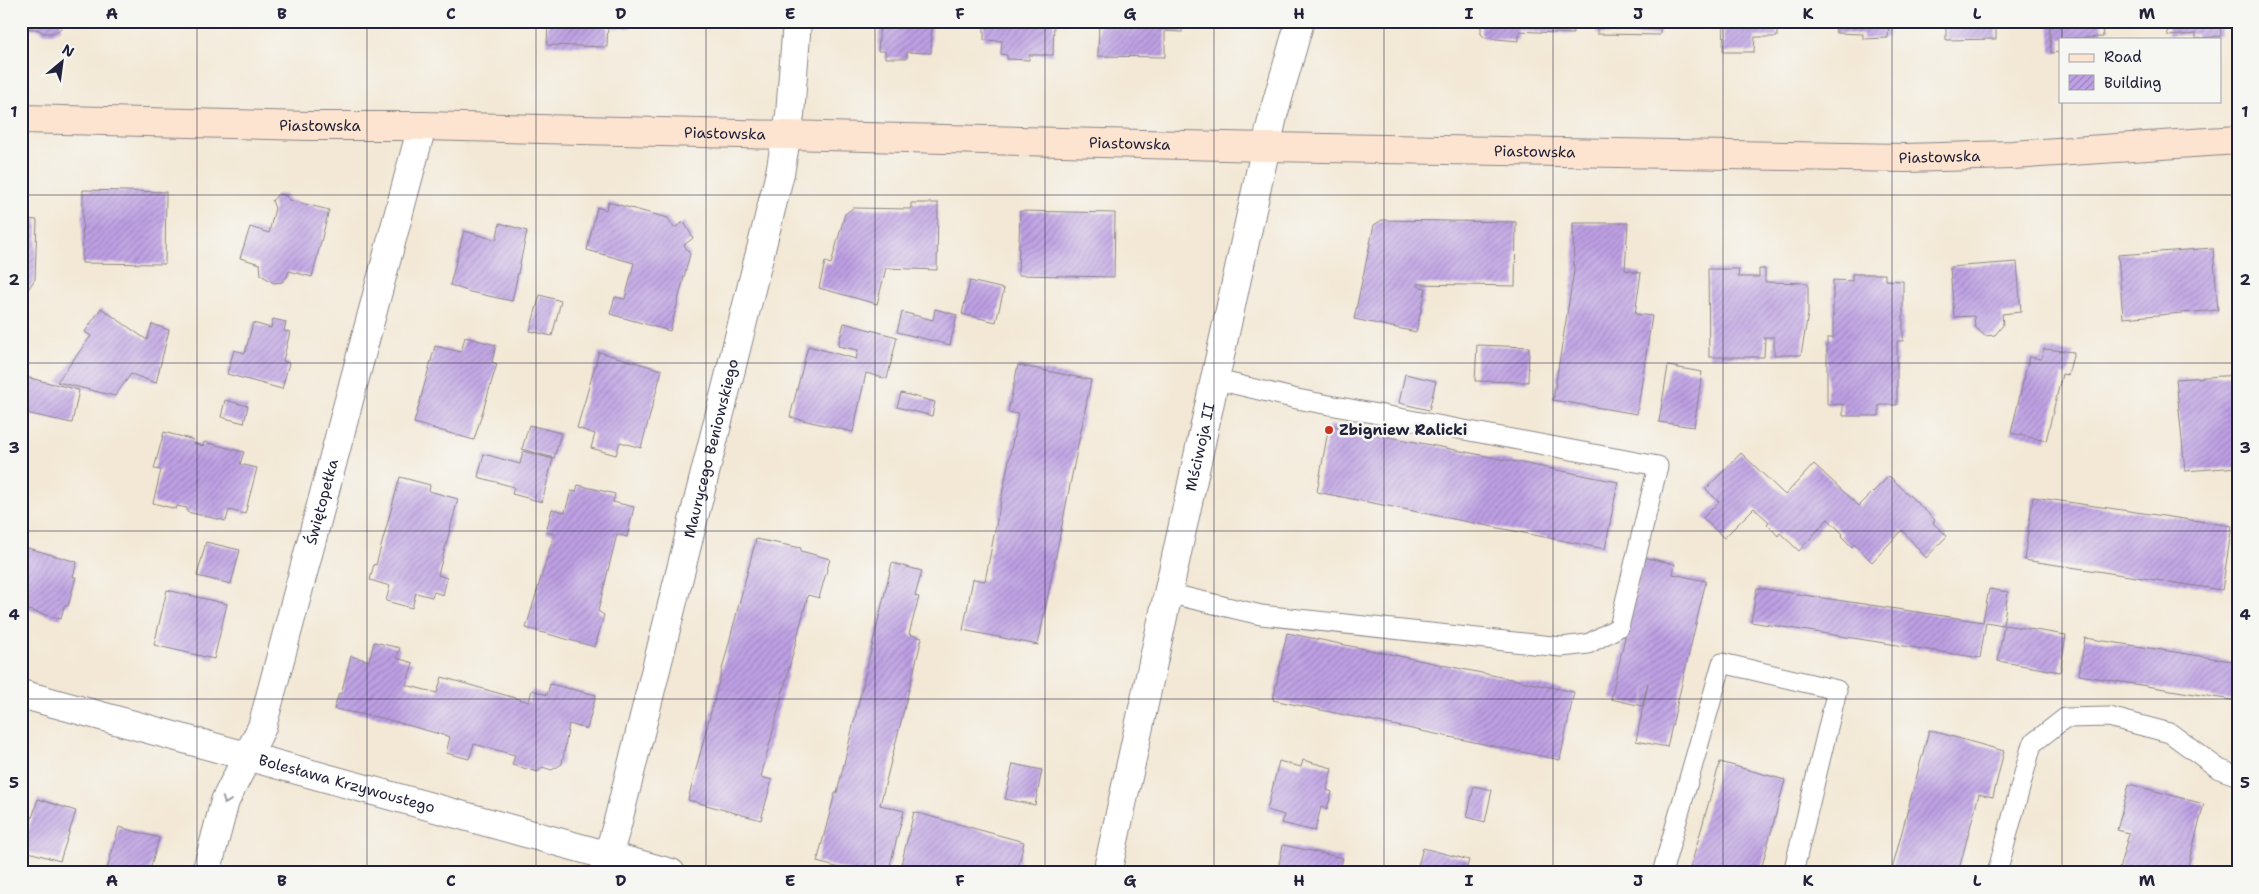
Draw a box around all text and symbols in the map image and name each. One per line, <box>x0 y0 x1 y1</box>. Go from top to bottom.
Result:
text: A <box>106 3 118 24</box>
text: B <box>277 3 287 24</box>
text: C <box>446 3 456 24</box>
text: D <box>615 3 627 24</box>
text: E <box>785 3 795 24</box>
text: F <box>955 3 965 24</box>
text: G <box>1124 3 1137 24</box>
text: H <box>1293 3 1305 24</box>
text: I <box>1465 3 1474 24</box>
text: J <box>1633 3 1643 24</box>
text: K <box>1803 3 1814 24</box>
text: L <box>1973 3 1982 24</box>
text: M <box>2139 3 2156 24</box>
north arrow <box>38 38 88 88</box>
legend <box>2059 38 2222 102</box>
text: N <box>59 40 78 61</box>
text: Road <box>2104 47 2142 67</box>
text: Building <box>2104 73 2161 93</box>
text: 1 <box>10 101 18 122</box>
text: 1 <box>2241 101 2249 122</box>
street label: Piastowska <box>279 115 361 136</box>
street label: Piastowska <box>684 123 767 145</box>
street label: Piastowska <box>1089 133 1171 155</box>
street label: Piastowska <box>1494 141 1576 162</box>
street label: Piastowska <box>1899 146 1981 168</box>
text: 2 <box>8 269 20 290</box>
text: 2 <box>2239 269 2251 290</box>
street label: Maurycego Beniowskiego <box>679 357 743 540</box>
street label: Mściwoja II <box>1181 401 1219 493</box>
place label: Zbigniew Ralicki <box>1339 420 1467 440</box>
marker: Zbigniew Ralicki <box>1323 424 1335 436</box>
text: 3 <box>8 437 20 458</box>
text: 3 <box>2239 437 2251 458</box>
street label: Świętopełka <box>300 456 343 547</box>
text: 4 <box>8 604 20 625</box>
text: 4 <box>2239 604 2251 625</box>
street label: Bolesława Krzywoustego <box>256 750 437 818</box>
text: 5 <box>9 772 19 793</box>
text: 5 <box>2240 772 2250 793</box>
one-way arrow <box>222 796 232 805</box>
text: A <box>106 870 118 891</box>
text: B <box>277 870 287 891</box>
text: C <box>446 870 456 891</box>
text: D <box>615 870 627 891</box>
text: E <box>785 870 795 891</box>
text: F <box>955 870 965 891</box>
text: G <box>1124 870 1137 891</box>
text: H <box>1293 870 1305 891</box>
text: I <box>1465 870 1474 891</box>
text: J <box>1633 870 1643 891</box>
text: K <box>1803 870 1814 891</box>
text: L <box>1973 870 1982 891</box>
text: M <box>2139 870 2156 891</box>

